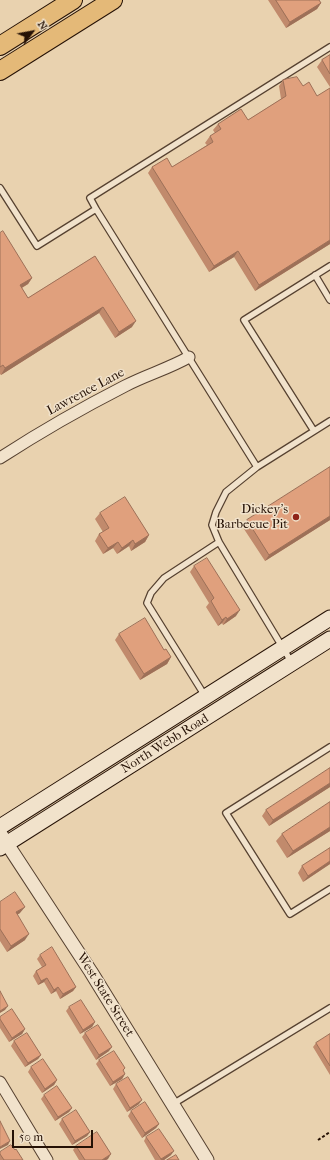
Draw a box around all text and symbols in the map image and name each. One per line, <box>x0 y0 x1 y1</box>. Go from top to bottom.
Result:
north arrow <box>12 12 52 52</box>
text: N <box>35 18 50 32</box>
street label: Lawrence Lane <box>45 365 127 419</box>
place label: Dickey's Barbecue Pit <box>216 502 288 533</box>
marker: Dickey's Barbecue Pit <box>291 512 301 522</box>
street label: North Webb Road <box>118 711 212 777</box>
street label: West State Street <box>73 950 137 1040</box>
scale bar <box>14 1122 95 1148</box>
text: 50 m <box>19 1130 43 1144</box>

